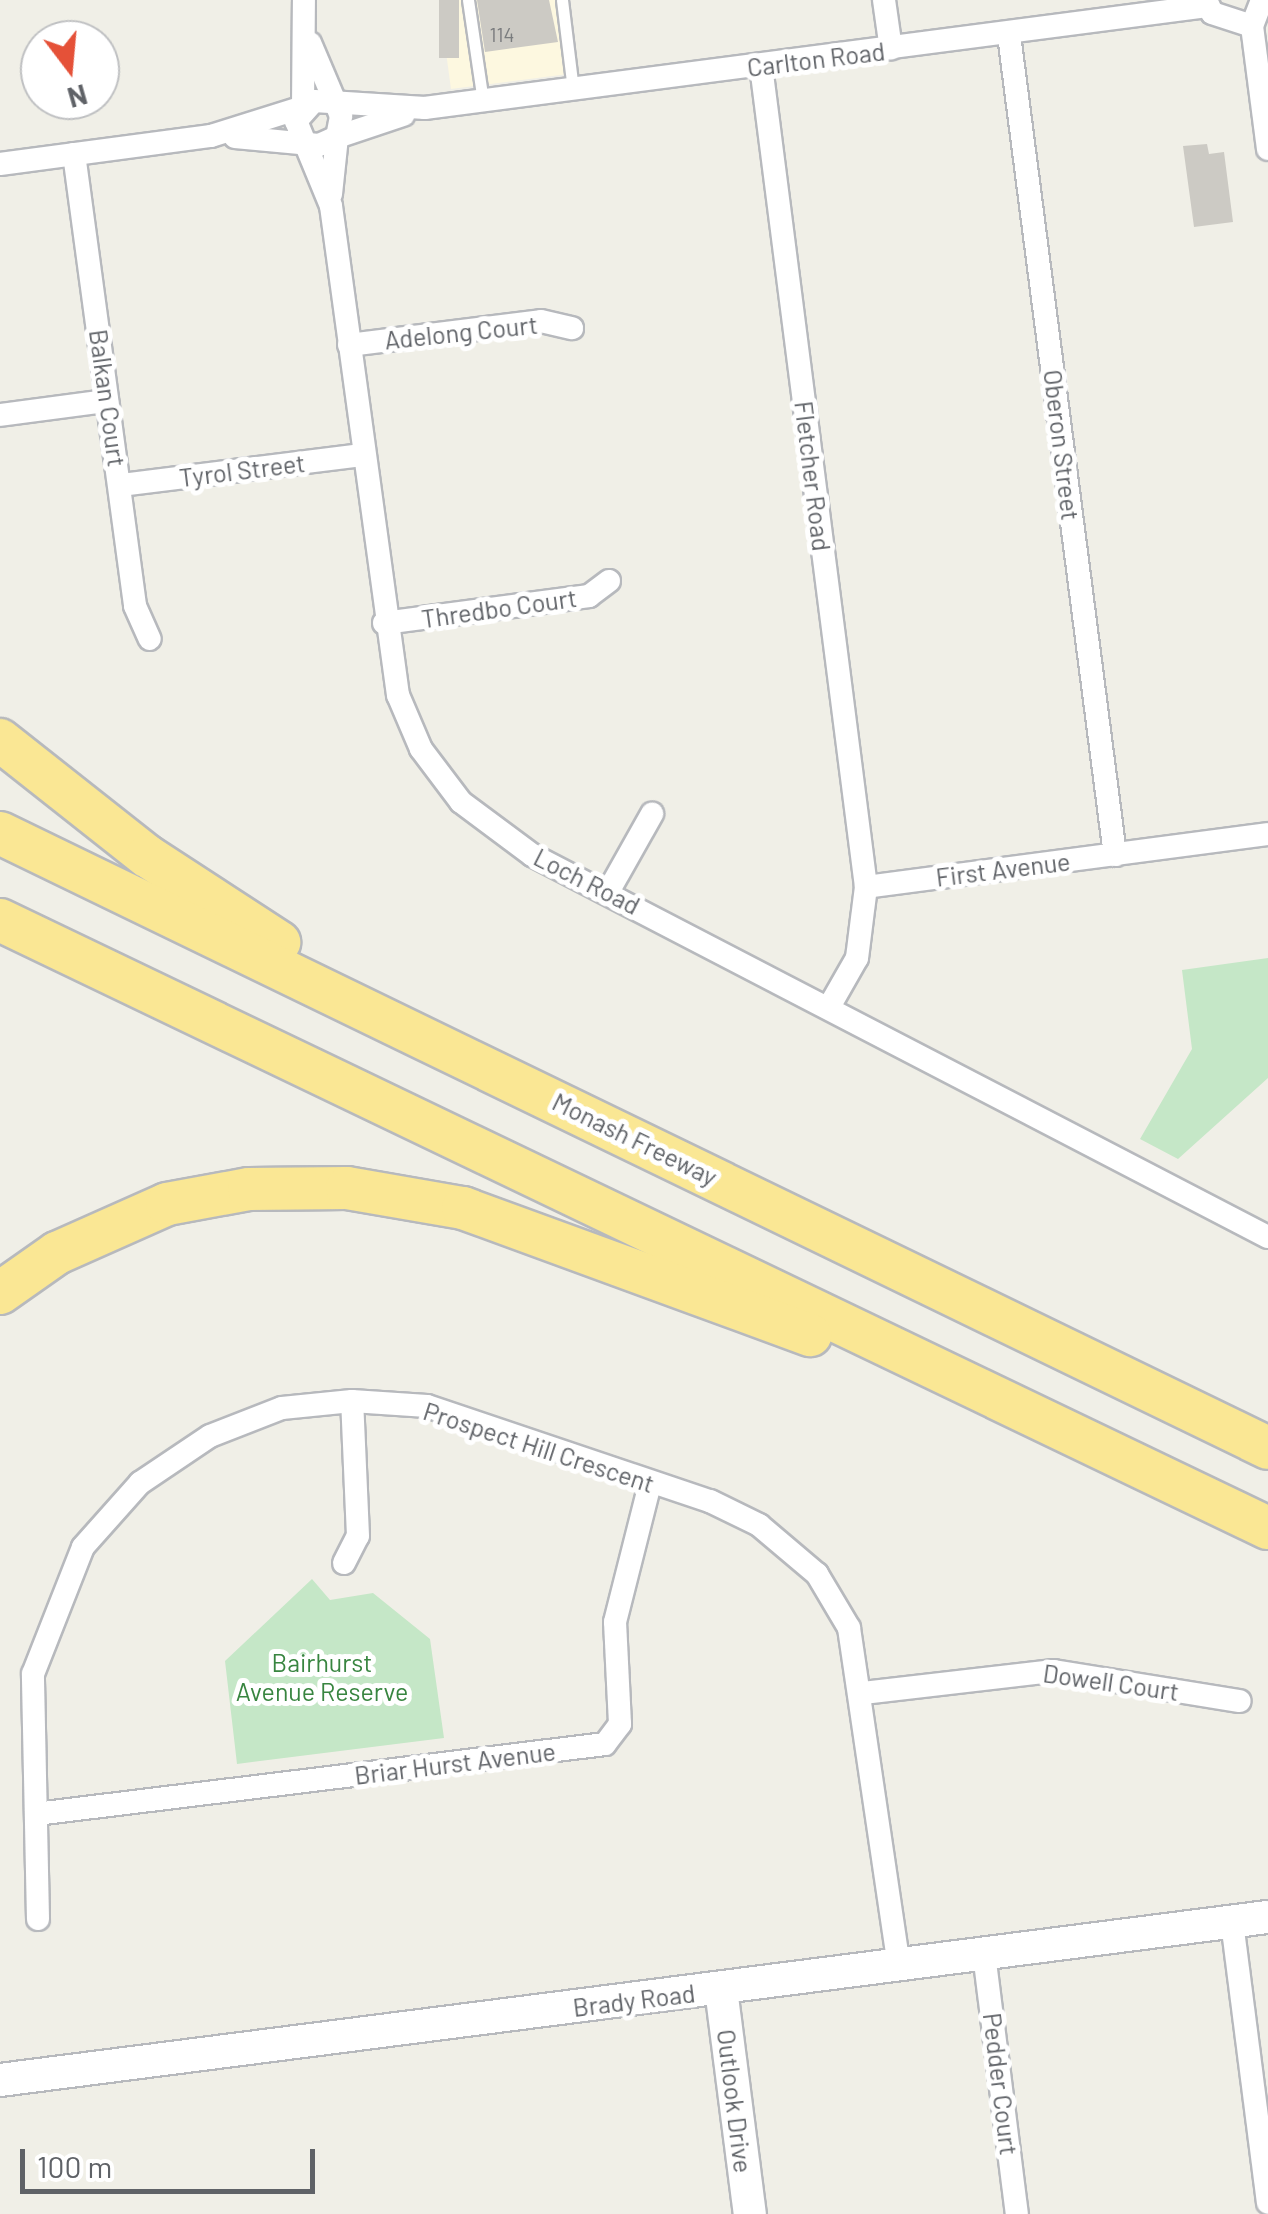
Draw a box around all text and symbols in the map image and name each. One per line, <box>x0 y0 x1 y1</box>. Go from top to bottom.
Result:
north arrow <box>20 20 120 120</box>
house number: 114 <box>489 22 515 46</box>
street label: Carlton Road <box>745 36 887 82</box>
text: N <box>64 78 91 116</box>
street label: Adelong Court <box>383 309 539 355</box>
street label: Balkan Court <box>84 327 132 469</box>
street label: Oberon Street <box>1038 368 1086 522</box>
street label: Fletcher Road <box>789 399 837 553</box>
street label: Tyrol Street <box>177 447 307 493</box>
street label: Thredbo Court <box>419 582 579 634</box>
street label: Loch Road <box>529 842 645 920</box>
street label: First Avenue <box>934 846 1072 892</box>
street label: Monash Freeway <box>548 1086 722 1192</box>
street label: Prospect Hill Crescent <box>420 1396 658 1498</box>
park label: Bairhurst Avenue Reserve <box>236 1648 408 1707</box>
street label: Dowell Court <box>1041 1658 1181 1706</box>
street label: Briar Hurst Avenue <box>353 1736 557 1790</box>
street label: Brady Road <box>571 1978 697 2022</box>
street label: Pedder Court <box>977 2011 1025 2157</box>
street label: Outlook Drive <box>711 2028 759 2174</box>
scale bar <box>25 2129 320 2191</box>
text: 100 m <box>37 2148 112 2184</box>

